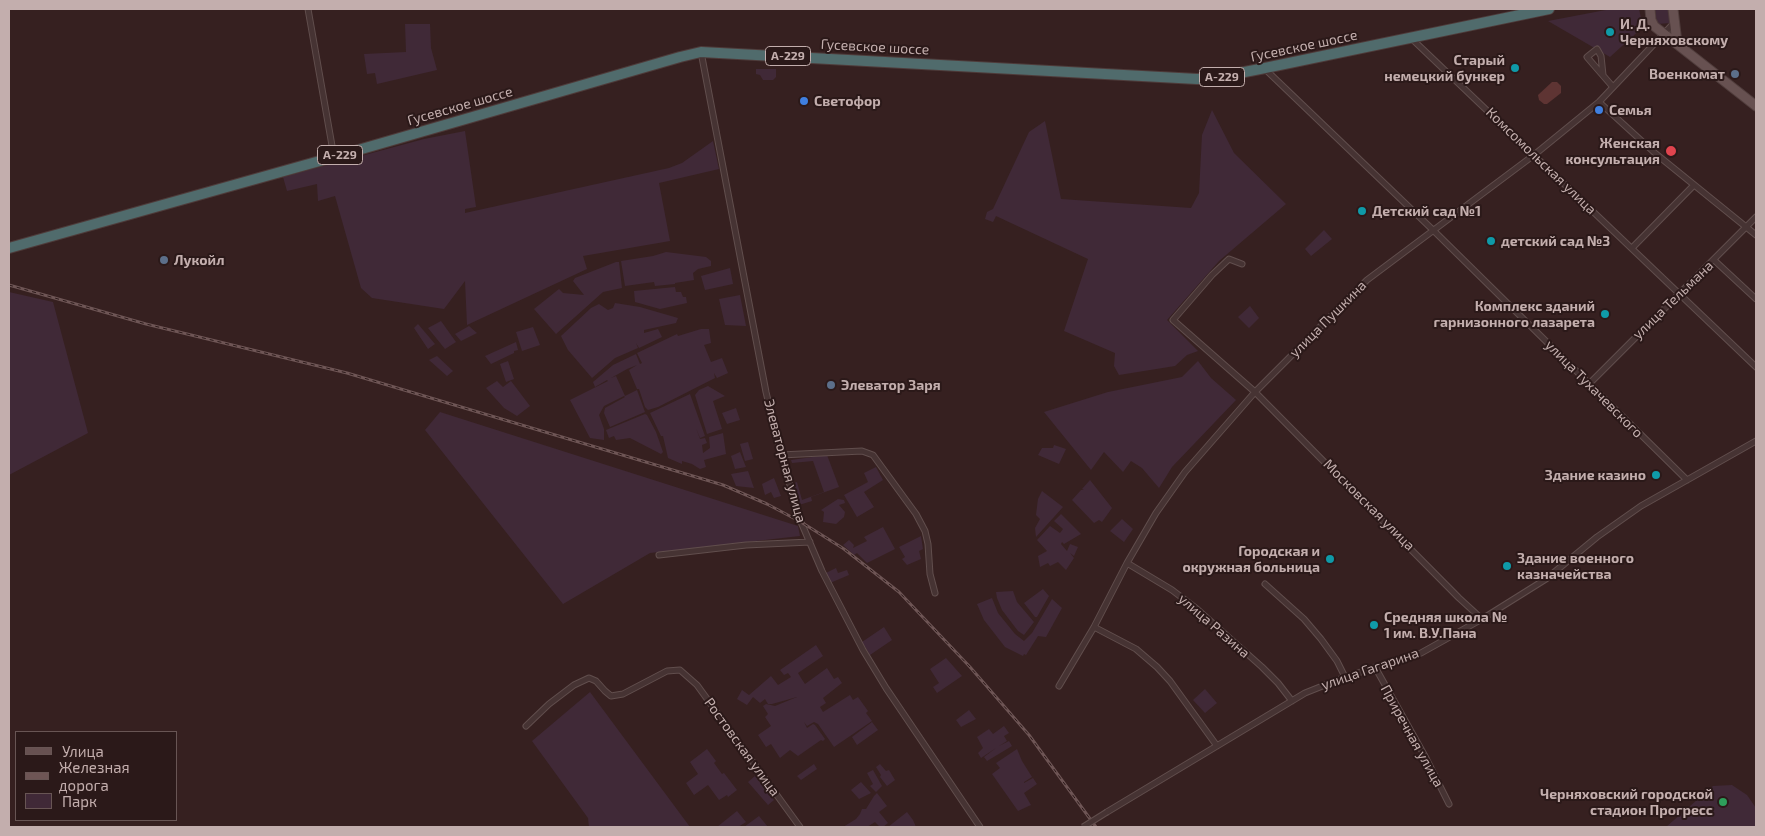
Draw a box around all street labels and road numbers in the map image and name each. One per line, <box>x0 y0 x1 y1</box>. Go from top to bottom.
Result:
street label: Гусевское шоссе <box>1249 26 1359 66</box>
street label: Гусевское шоссе <box>820 36 930 58</box>
road number: А-229 <box>766 46 810 66</box>
road number: А-229 <box>1200 68 1244 86</box>
street label: Гусевское шоссе <box>405 83 515 129</box>
street label: Комсомольская улица <box>1482 104 1600 218</box>
road number: А-229 <box>318 146 362 164</box>
street label: улица Тельмана <box>1629 257 1717 343</box>
street label: улица Пушкина <box>1286 277 1370 361</box>
street label: улица Тухачевского <box>1542 337 1646 441</box>
street label: Элеваторная улица <box>760 397 810 525</box>
street label: Московская улица <box>1320 456 1418 554</box>
street label: улица Разина <box>1175 590 1253 662</box>
street label: улица Гагарина <box>1319 644 1421 694</box>
street label: Приречная улица <box>1377 682 1447 790</box>
street label: Ростовская улица <box>701 695 783 799</box>

